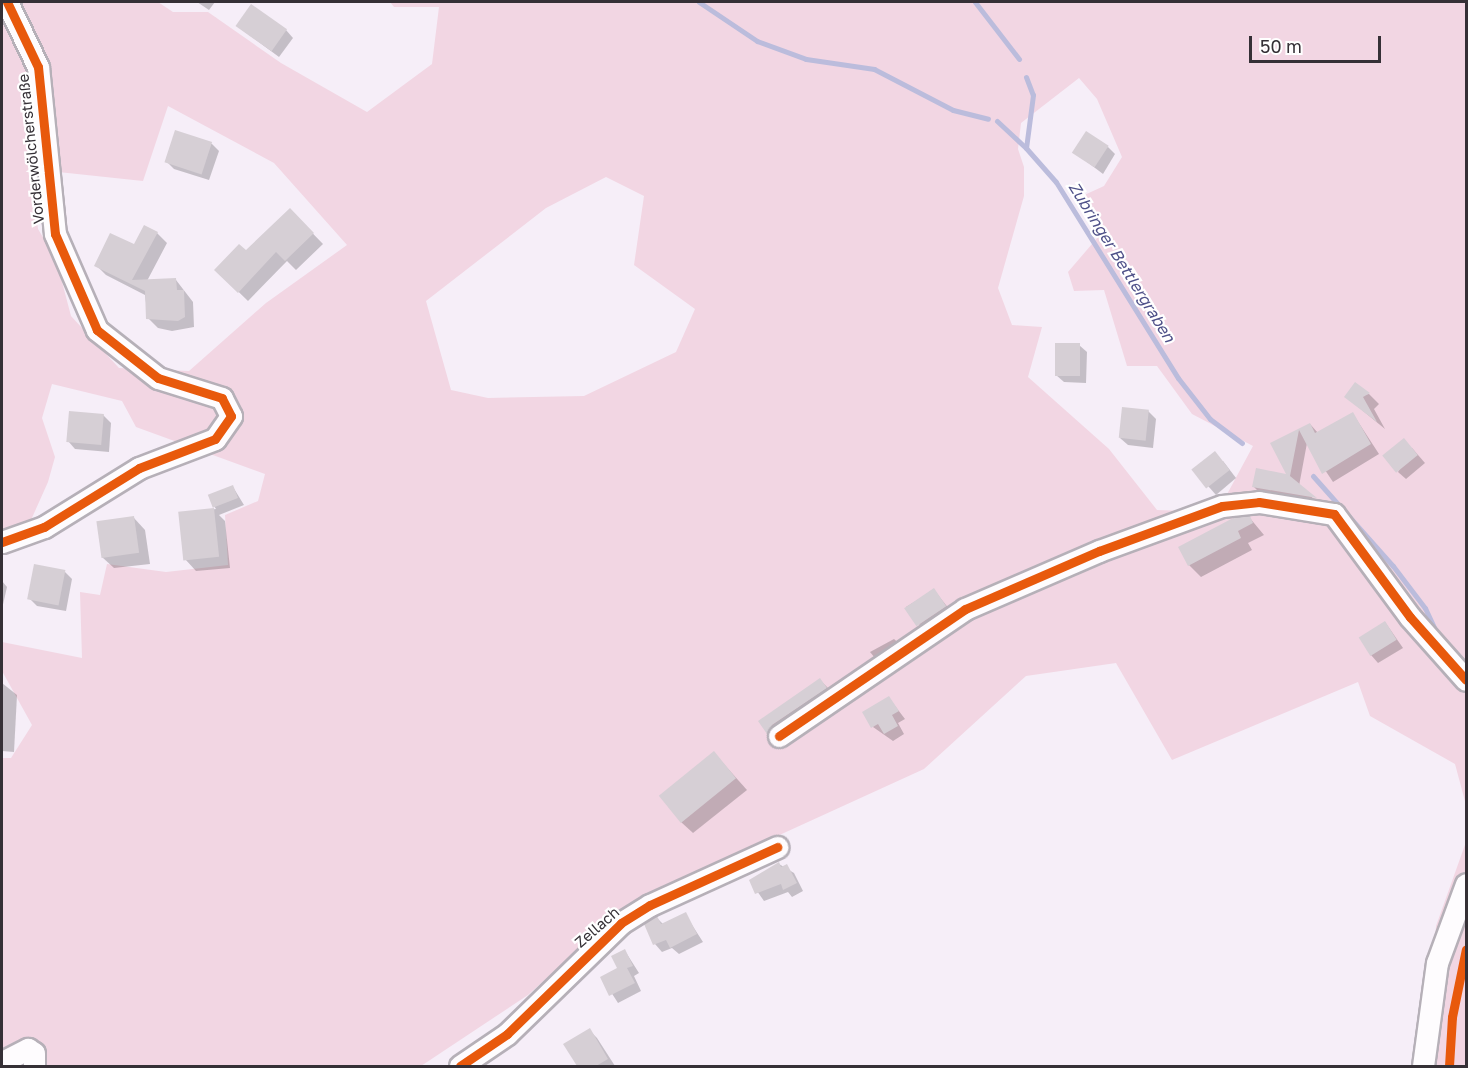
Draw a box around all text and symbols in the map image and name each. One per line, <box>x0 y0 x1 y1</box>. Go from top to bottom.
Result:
scale bar <box>1252 24 1384 62</box>
text: 50 m <box>1260 35 1302 57</box>
street label: Vorderwölcherstraße <box>14 73 48 225</box>
water label: Zubringer Bettlergraben <box>1065 178 1179 346</box>
street label: Zellach <box>571 903 623 951</box>

